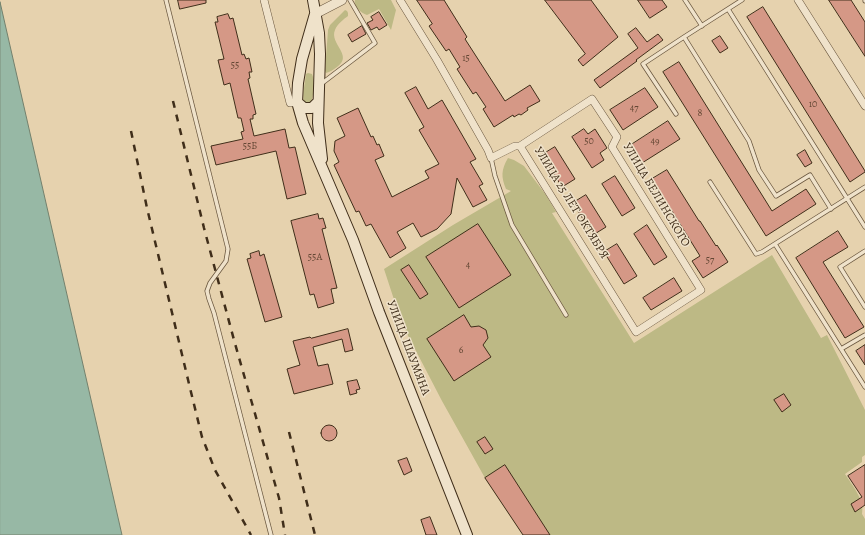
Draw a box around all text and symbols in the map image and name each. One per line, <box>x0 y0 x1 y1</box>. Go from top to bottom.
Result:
house number: 15 <box>462 53 470 65</box>
house number: 55 <box>231 60 239 72</box>
house number: 10 <box>809 99 817 111</box>
house number: 47 <box>630 103 638 115</box>
house number: 8 <box>698 108 702 120</box>
house number: 50 <box>584 136 594 148</box>
house number: 49 <box>650 136 660 148</box>
house number: 55Б <box>243 141 257 153</box>
street label: УЛИЦА БЕЛИНСКОГО <box>619 141 693 249</box>
street label: УЛИЦА 25 ЛЕТ ОКТЯБРЯ <box>531 144 611 262</box>
house number: 55А <box>308 252 322 264</box>
house number: 57 <box>706 255 714 267</box>
house number: 4 <box>466 260 470 272</box>
street label: УЛИЦА ШАУМЯНА <box>383 298 433 398</box>
house number: 6 <box>459 345 463 357</box>

